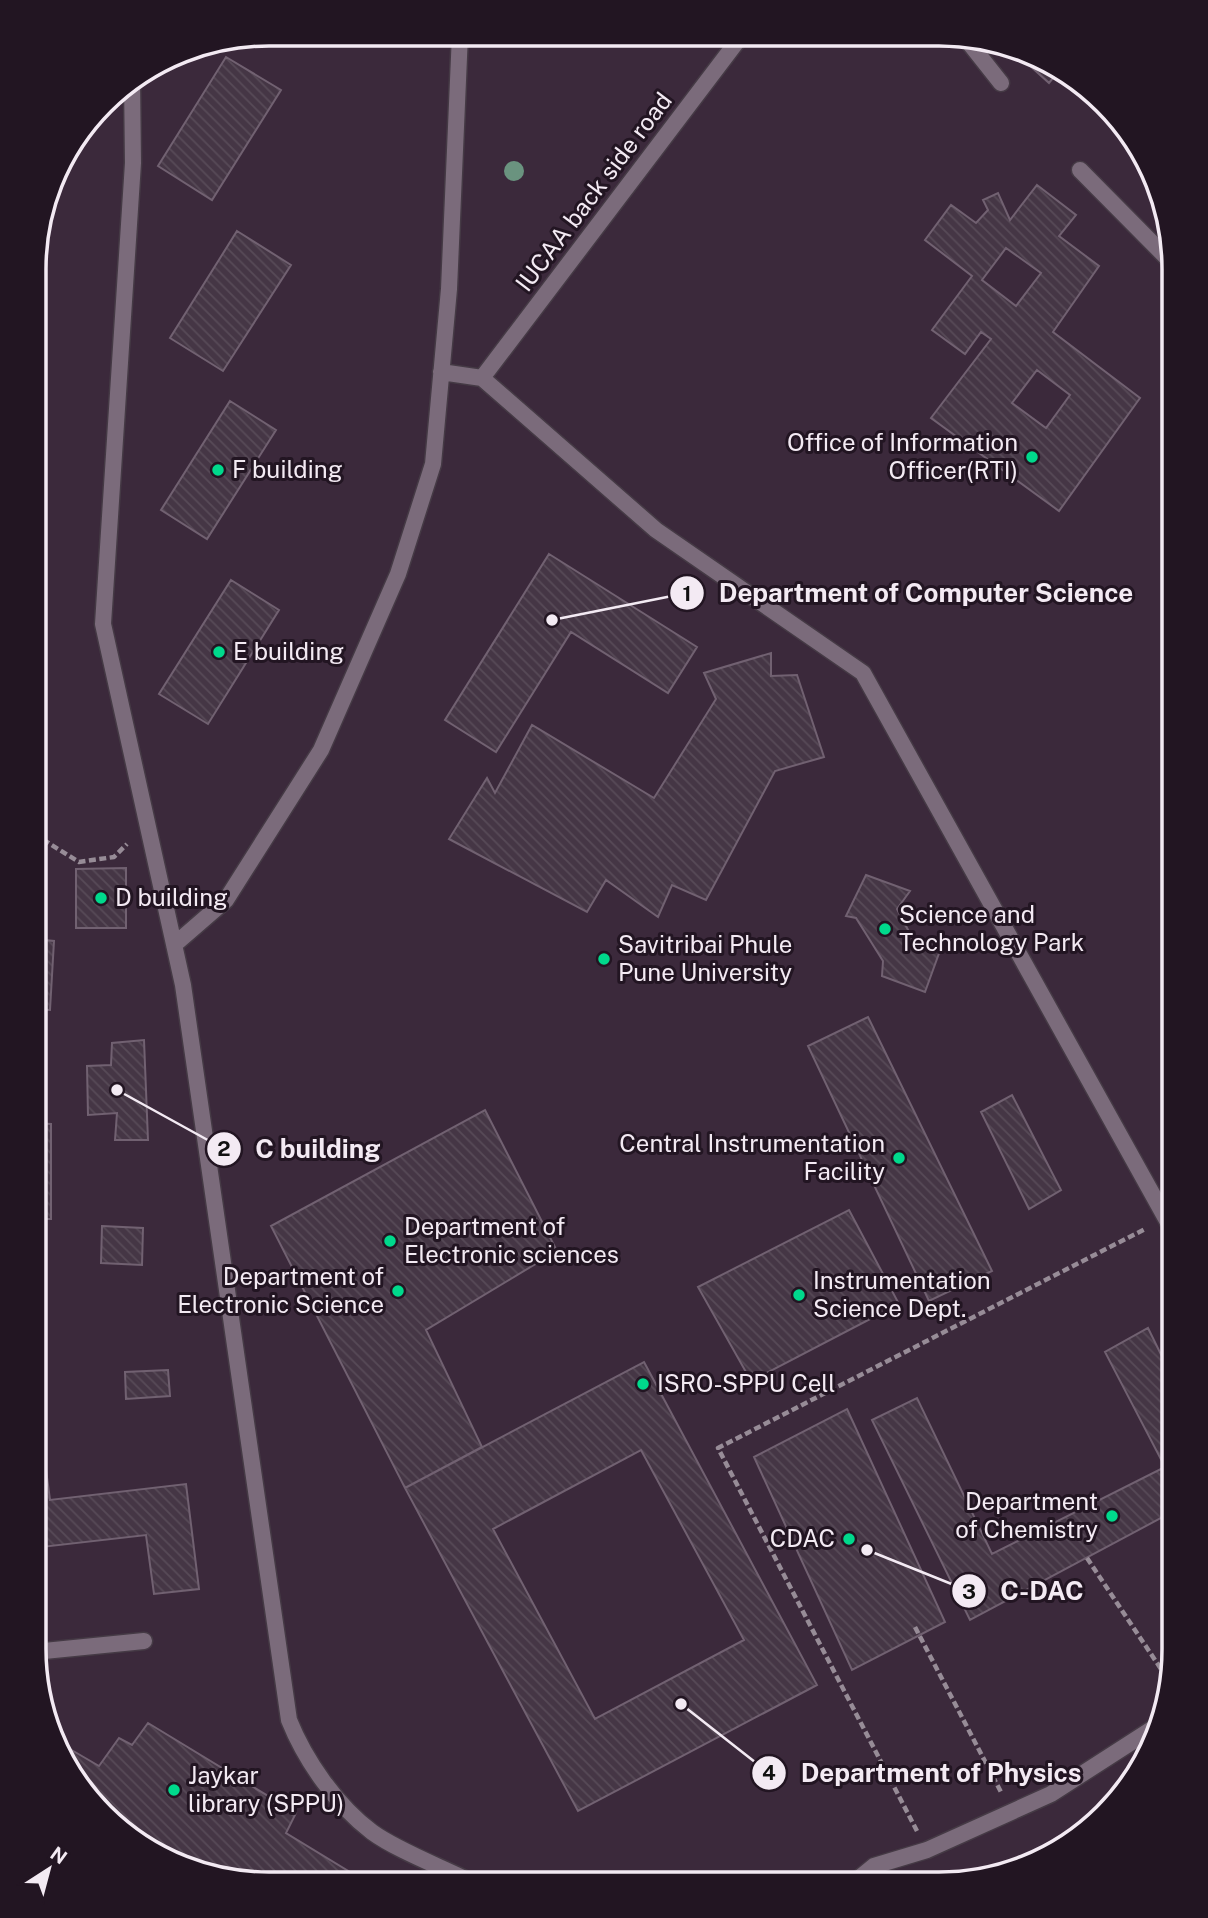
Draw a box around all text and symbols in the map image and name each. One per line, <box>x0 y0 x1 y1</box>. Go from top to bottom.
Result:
street label: IUCAA back side road <box>509 87 677 296</box>
place label: Office of Information Officer(RTI) <box>787 428 1018 484</box>
marker: Office of Information Officer(RTI) <box>1024 449 1040 465</box>
place label: F building <box>232 455 343 483</box>
marker: F building <box>210 462 226 478</box>
callout: Department of Computer Science <box>670 570 1148 617</box>
text: Department of Computer Science <box>719 577 1133 608</box>
text: 1 <box>683 581 692 606</box>
place label: E building <box>233 637 344 665</box>
marker: E building <box>211 644 227 660</box>
place label: D building <box>115 883 228 911</box>
marker: D building <box>93 890 109 906</box>
place label: Science and Technology Park <box>899 900 1084 956</box>
marker: Science and Technology Park <box>877 921 893 937</box>
place label: Savitribai Phule Pune University <box>618 930 792 986</box>
marker: Savitribai Phule Pune University <box>596 951 612 967</box>
callout: C building <box>207 1125 395 1172</box>
place label: Central Instrumentation Facility <box>619 1129 885 1185</box>
text: C building <box>255 1133 381 1164</box>
text: 2 <box>217 1136 231 1161</box>
marker: Central Instrumentation Facility <box>891 1150 907 1166</box>
place label: Department of Electronic sciences <box>404 1212 619 1268</box>
marker: Department of Electronic sciences <box>382 1233 398 1249</box>
place label: Department of Electronic Science <box>177 1262 384 1318</box>
place label: Instrumentation Science Dept. <box>813 1266 991 1322</box>
marker: Department of Electronic Science <box>390 1283 406 1299</box>
marker: Instrumentation Science Dept. <box>791 1287 807 1303</box>
place label: ISRO-SPPU Cell <box>657 1369 835 1397</box>
marker: ISRO-SPPU Cell <box>635 1376 651 1392</box>
place label: Department of Chemistry <box>955 1487 1098 1543</box>
marker: Department of Chemistry <box>1104 1508 1120 1524</box>
place label: CDAC <box>770 1524 835 1552</box>
marker: CDAC <box>841 1531 857 1547</box>
callout: C-DAC <box>952 1568 1098 1615</box>
text: C-DAC <box>1000 1575 1084 1606</box>
text: 3 <box>962 1579 976 1604</box>
callout: Department of Physics <box>752 1749 1096 1796</box>
text: Department of Physics <box>801 1757 1081 1788</box>
text: 4 <box>762 1760 776 1785</box>
place label: Jaykar library (SPPU) <box>188 1761 344 1817</box>
marker: Jaykar library (SPPU) <box>166 1782 182 1798</box>
north arrow <box>14 1834 84 1904</box>
text: N <box>47 1842 71 1869</box>

